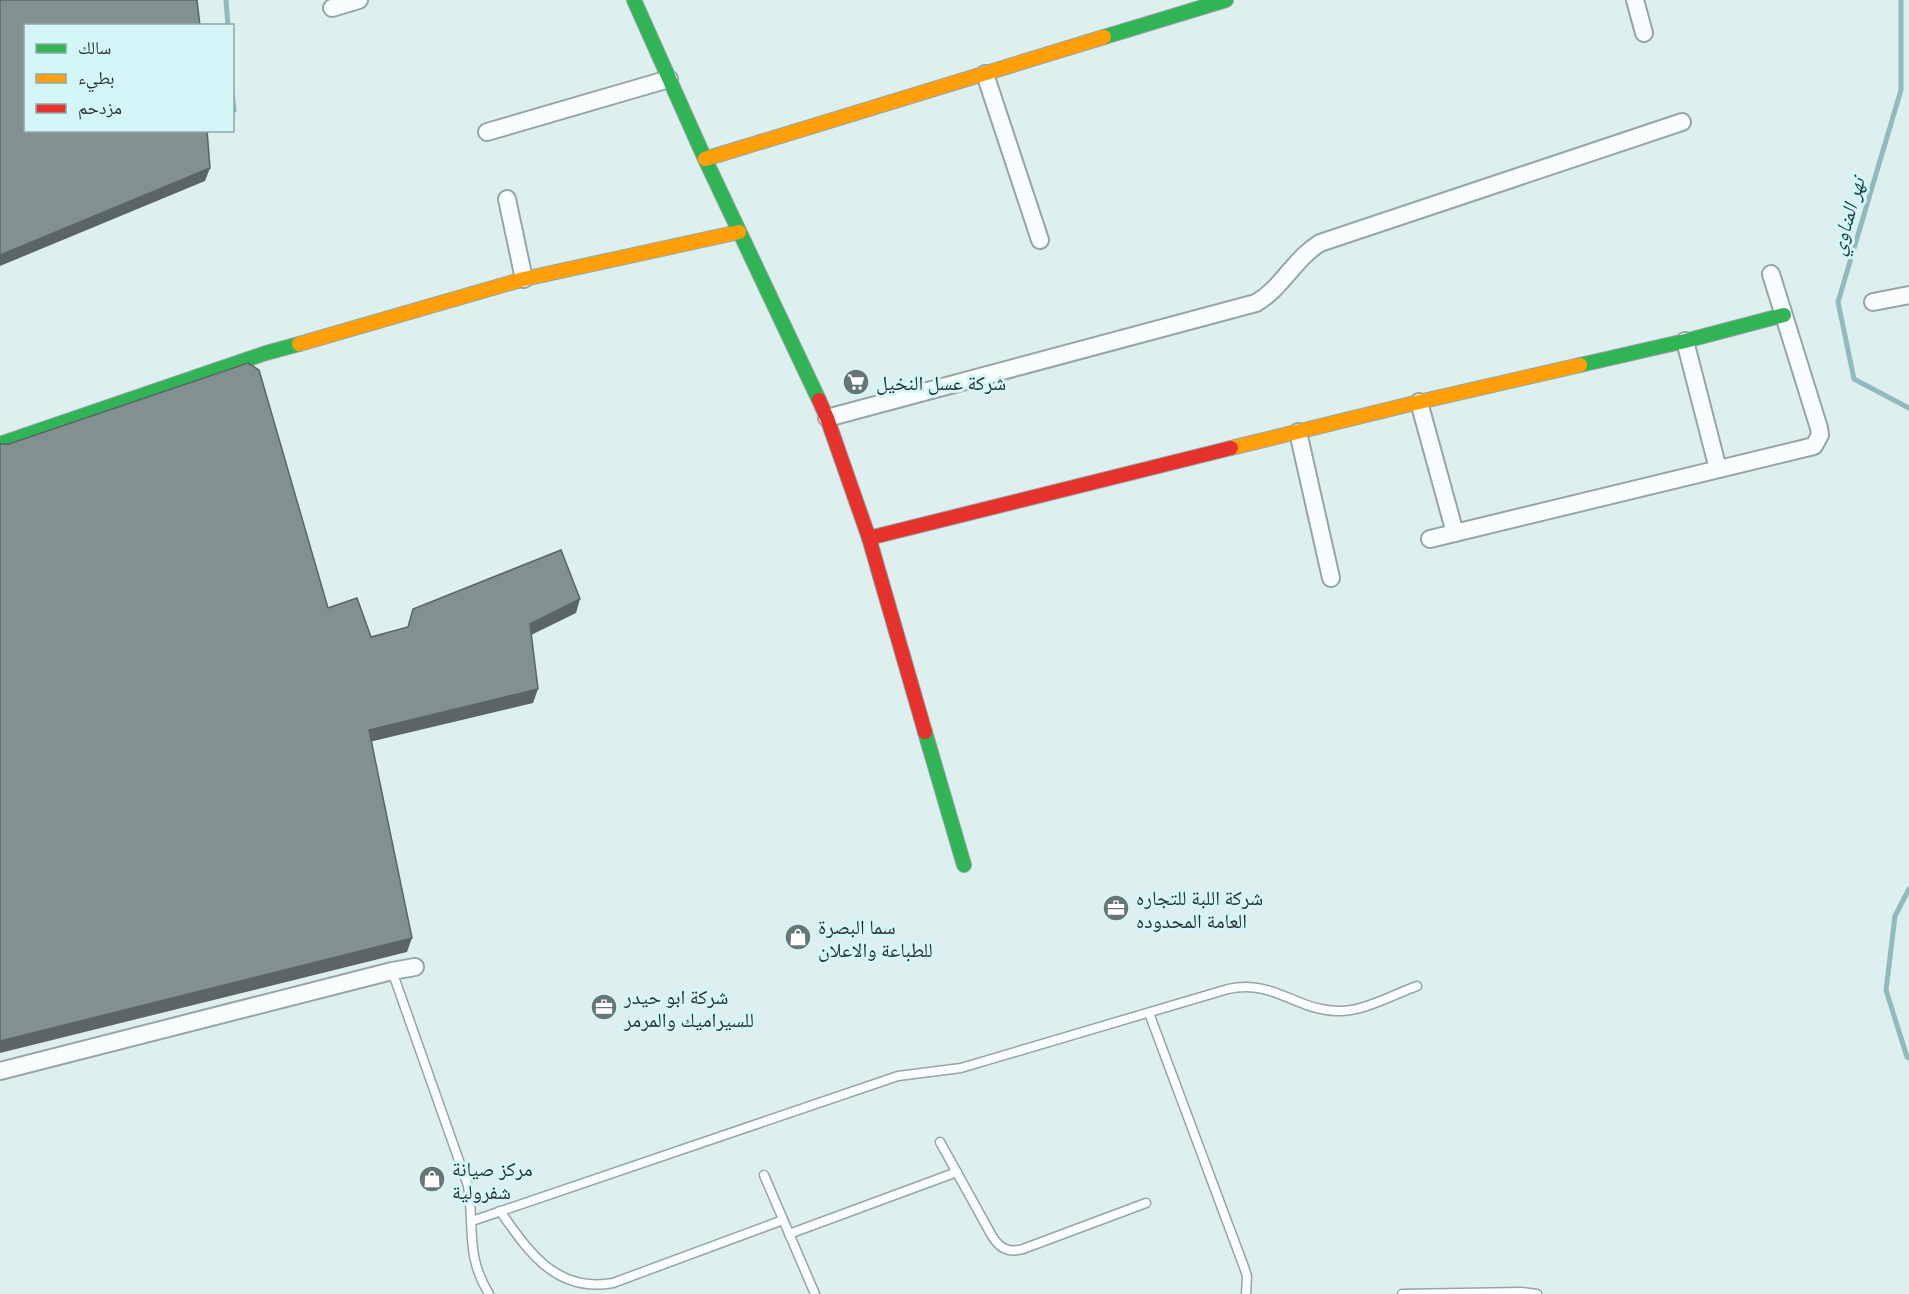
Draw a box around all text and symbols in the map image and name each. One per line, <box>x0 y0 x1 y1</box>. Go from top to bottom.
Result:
legend <box>24 24 234 132</box>
text: سالك <box>78 35 111 60</box>
text: بطيء <box>78 65 115 93</box>
text: مزدحم <box>78 95 122 120</box>
water label: نهر المناوي <box>1822 170 1875 259</box>
supermarket icon: شركة عسل النخيل <box>841 367 871 397</box>
place label: شركة عسل النخيل <box>876 369 1006 396</box>
place label: شركة اللبة للتجاره العامة المحدوده <box>1136 884 1263 934</box>
office icon: شركة اللبة للتجاره العامة المحدوده <box>1101 893 1131 923</box>
place label: سما البصرة للطباعة والاعلان <box>818 913 933 963</box>
shop icon: سما البصرة للطباعة والاعلان <box>783 922 813 952</box>
place label: شركة ابو حيدر للسيراميك والمرمر <box>623 983 754 1033</box>
office icon: شركة ابو حيدر للسيراميك والمرمر <box>589 992 619 1022</box>
place label: مركز صيانة شفرولية <box>452 1155 533 1205</box>
shop icon: مركز صيانة شفرولية <box>417 1164 447 1194</box>

